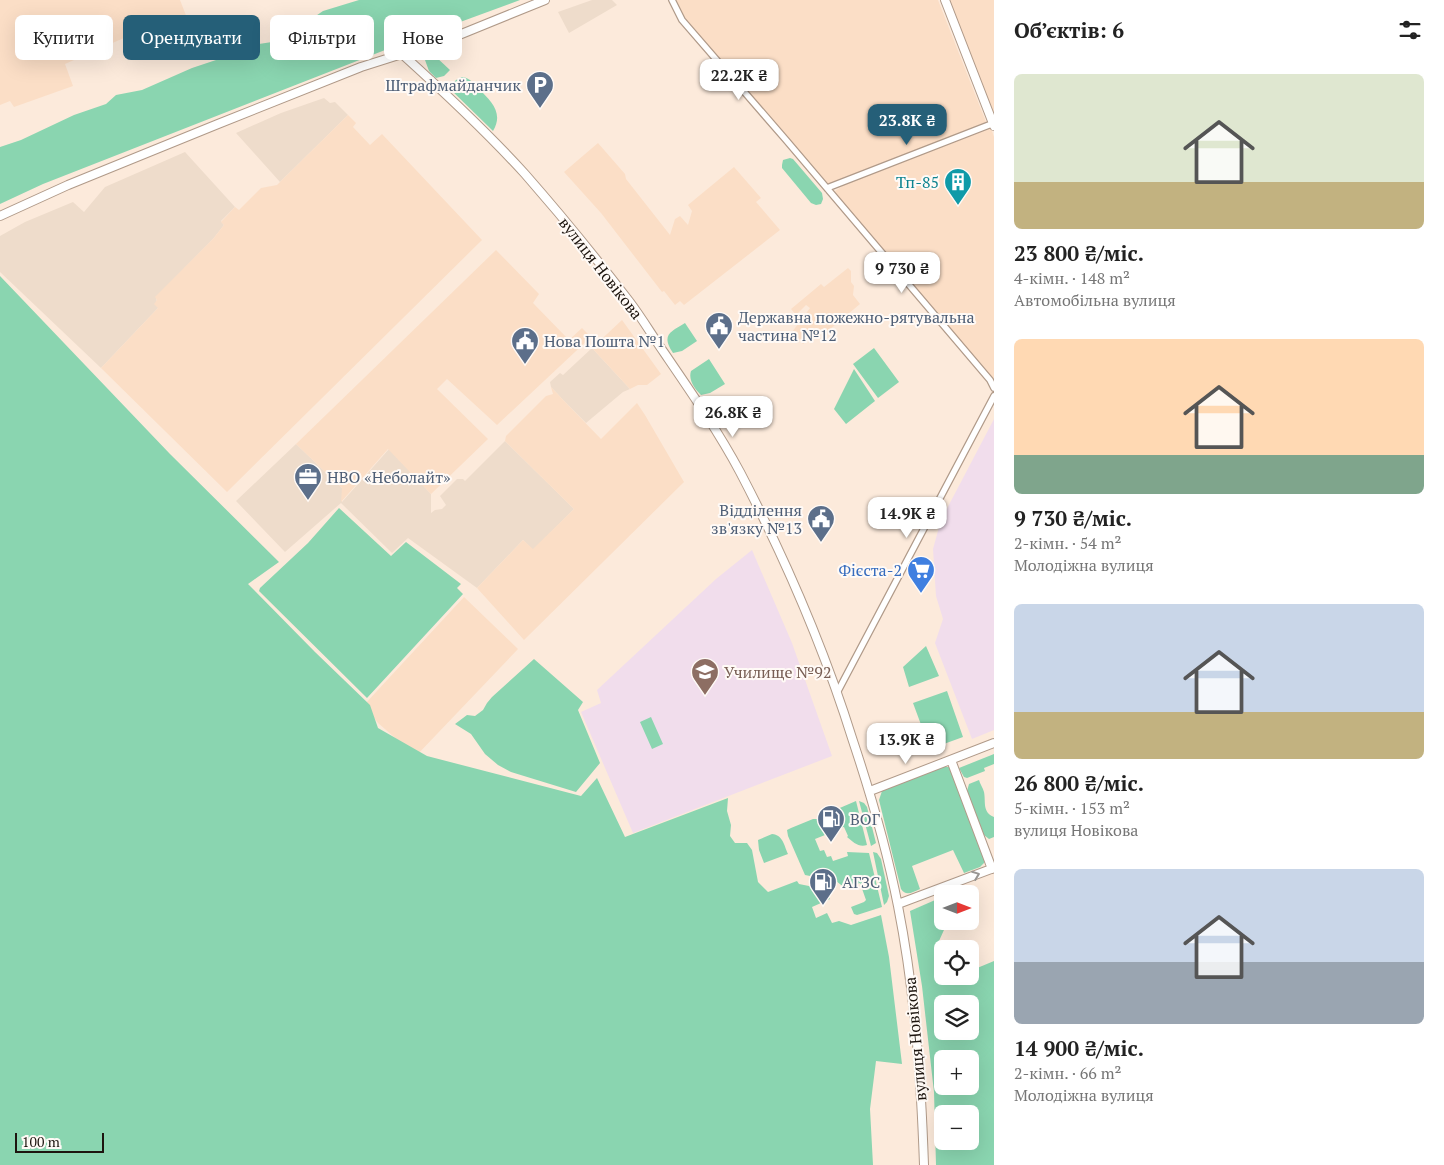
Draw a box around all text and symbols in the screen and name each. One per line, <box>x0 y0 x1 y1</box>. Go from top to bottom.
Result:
chip: Купити <box>15 15 113 60</box>
chip: Орендувати <box>123 15 260 60</box>
chip: Фільтри <box>270 15 374 60</box>
chip: Нове <box>384 15 462 60</box>
text: Об’єктів: 6 <box>1014 16 1124 44</box>
icon: filters <box>1396 16 1424 44</box>
pin: 22.2K ₴ <box>693 58 785 101</box>
text: 22.2K ₴ <box>711 64 767 86</box>
parking icon: Штрафмайданчик <box>525 70 555 109</box>
place label: Штрафмайданчик <box>385 74 521 96</box>
pin: 23.8K ₴ <box>861 104 953 146</box>
icon: home <box>1174 107 1264 197</box>
text: 23.8K ₴ <box>879 109 935 131</box>
building icon: Тп-85 <box>943 167 973 206</box>
place label: Тп-85 <box>896 171 939 193</box>
street label: вулиця Новікова <box>554 212 648 324</box>
text: 23 800 ₴/міс. <box>1014 239 1144 267</box>
pin: 9 730 ₴ <box>856 252 948 294</box>
text: 9 730 ₴ <box>875 257 929 279</box>
text: 4-кімн. · 148 m² <box>1014 267 1130 289</box>
text: Автомобільна вулиця <box>1014 289 1176 311</box>
place label: Державна пожежно-рятувальна частина №12 <box>738 306 975 346</box>
public building icon: Державна пожежно-рятувальна частина №12 <box>704 311 734 350</box>
public building icon: Нова Пошта №1 <box>510 326 540 365</box>
place label: Нова Пошта №1 <box>544 330 665 352</box>
icon: home <box>1174 372 1264 462</box>
pin: 26.8K ₴ <box>687 396 779 438</box>
text: 26.8K ₴ <box>705 401 761 423</box>
office icon: НВО «Неболайт» <box>293 462 323 501</box>
place label: НВО «Неболайт» <box>327 466 451 488</box>
pin: 14.9K ₴ <box>861 496 953 539</box>
place label: Відділення зв'язку №13 <box>711 499 802 539</box>
text: 14.9K ₴ <box>879 502 935 524</box>
public building icon: Відділення зв'язку №13 <box>806 504 836 543</box>
text: 9 730 ₴/міс. <box>1014 504 1132 532</box>
text: 2-кімн. · 54 m² <box>1014 532 1121 554</box>
text: Молодіжна вулиця <box>1014 554 1154 576</box>
supermarket icon: Фiєста-2 <box>906 555 936 594</box>
place label: Фiєста-2 <box>838 559 902 581</box>
icon: home <box>1174 637 1264 727</box>
school or university icon: Училище №92 <box>690 657 720 696</box>
place label: Училище №92 <box>724 661 831 683</box>
pin: 13.9K ₴ <box>860 722 952 765</box>
text: 13.9K ₴ <box>878 728 934 750</box>
text: 26 800 ₴/міс. <box>1014 769 1144 797</box>
text: 5-кімн. · 153 m² <box>1014 797 1130 819</box>
fuel station icon: ВОГ <box>816 804 846 843</box>
place label: ВОГ <box>850 808 880 830</box>
text: вулиця Новікова <box>1014 819 1138 841</box>
fuel station icon: АГЗС <box>808 867 838 906</box>
place label: АГЗС <box>842 871 880 893</box>
one-way arrow <box>971 871 980 881</box>
north arrow <box>934 885 979 930</box>
map controls <box>934 885 979 1150</box>
icon: home <box>1174 902 1264 992</box>
button: locate <box>934 940 979 985</box>
street label: вулиця Новікова <box>899 976 931 1102</box>
button: layers <box>934 995 979 1040</box>
text: 14 900 ₴/міс. <box>1014 1034 1144 1062</box>
button: + <box>934 1050 979 1095</box>
text: 2-кімн. · 66 m² <box>1014 1062 1121 1084</box>
text: Молодіжна вулиця <box>1014 1084 1154 1106</box>
button: − <box>934 1105 979 1150</box>
scale bar <box>15 1130 104 1153</box>
text: 100 m <box>22 1132 60 1151</box>

